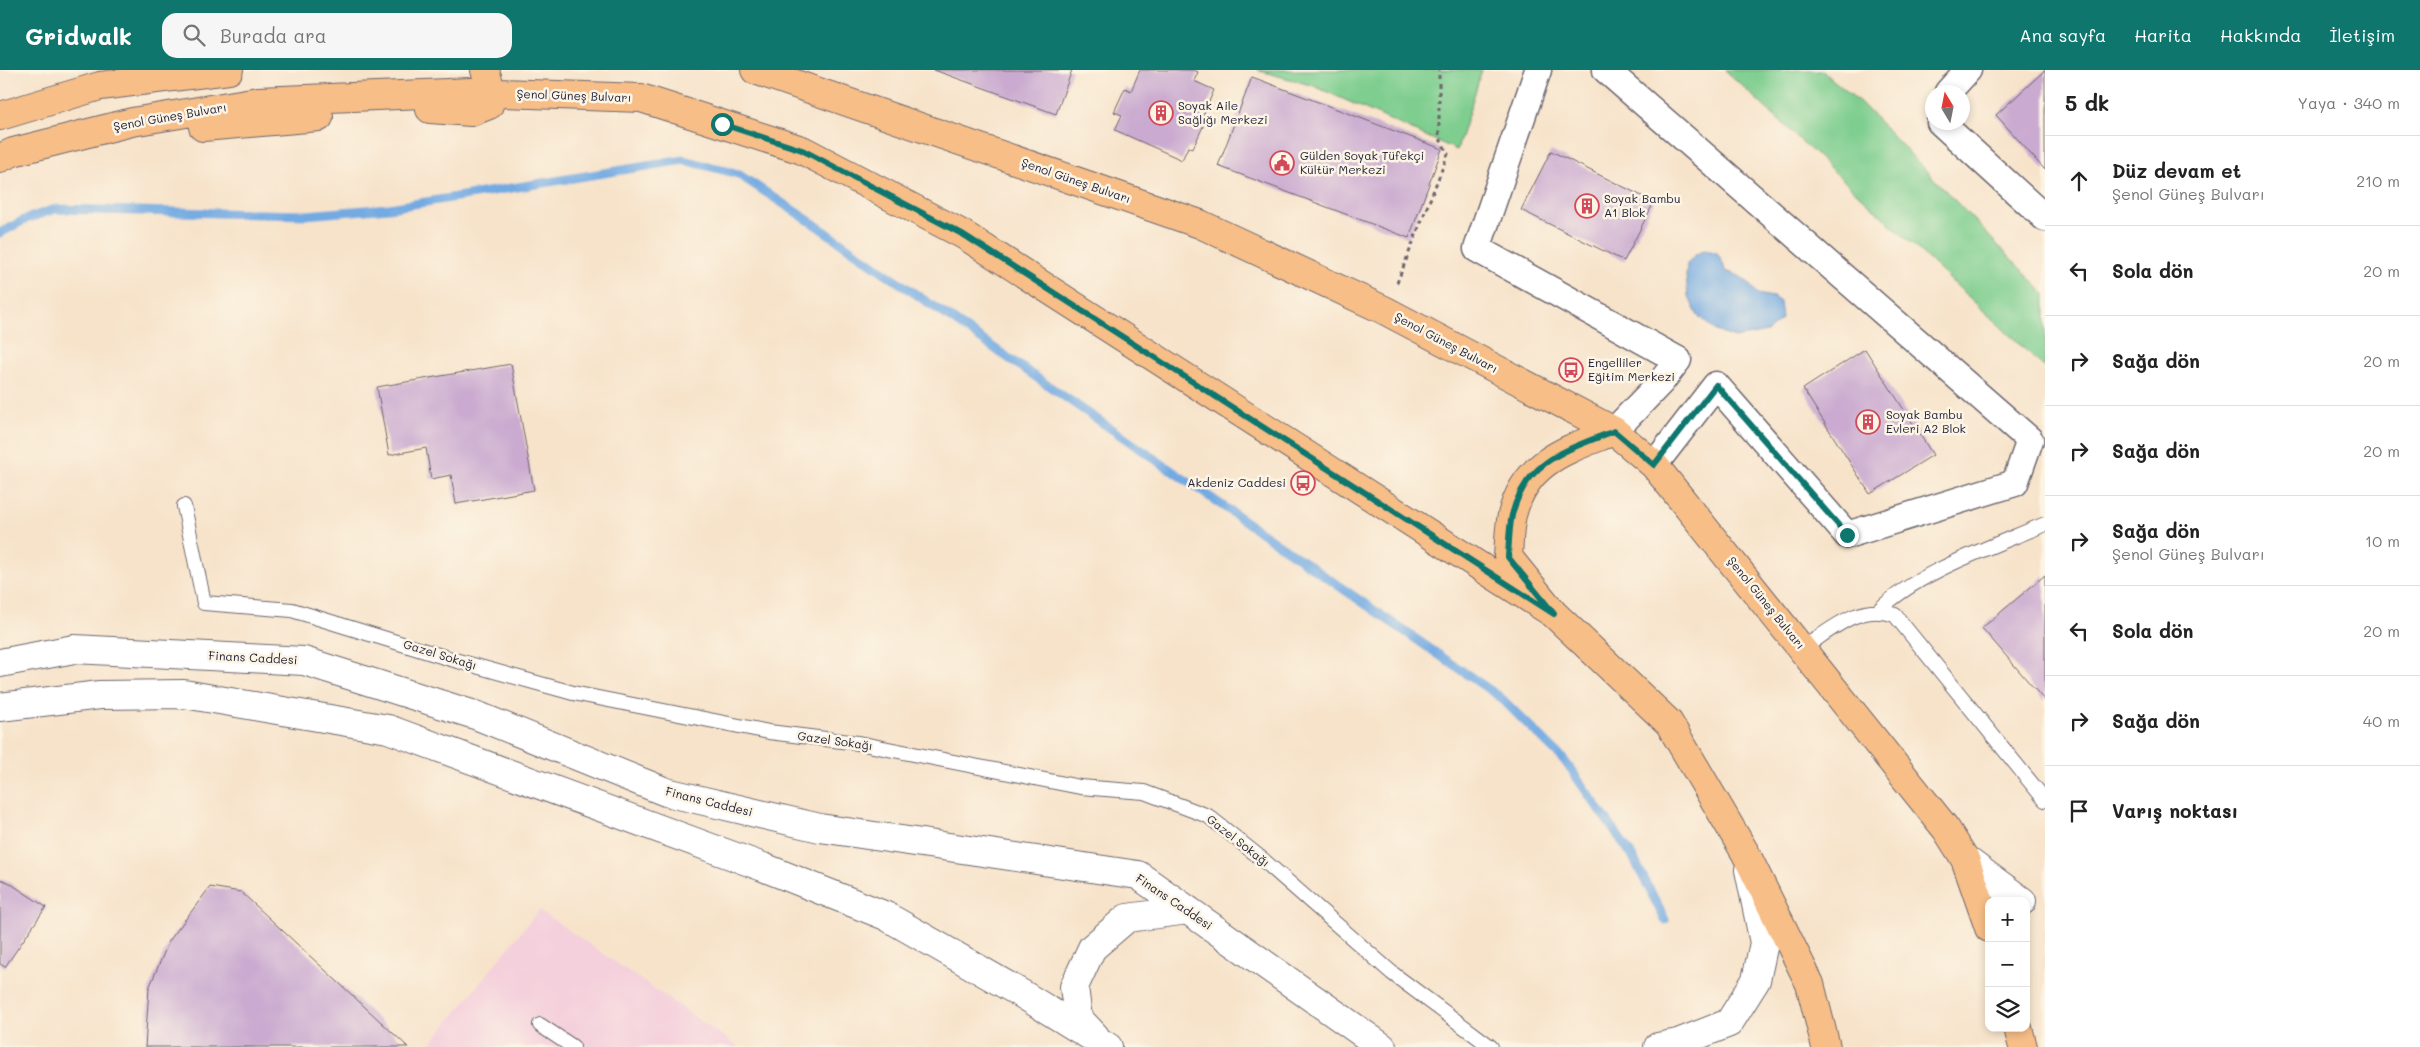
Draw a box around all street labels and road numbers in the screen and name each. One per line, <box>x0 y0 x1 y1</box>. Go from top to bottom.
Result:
street label: Şenol Güneş Bulvarı <box>516 85 632 105</box>
street label: Şenol Güneş Bulvarı <box>112 98 228 134</box>
street label: Şenol Güneş Bulvarı <box>1020 154 1133 206</box>
street label: Şenol Güneş Bulvarı <box>1392 308 1501 376</box>
street label: Şenol Güneş Bulvarı <box>1724 553 1809 652</box>
street label: Gazel Sokağı <box>402 635 479 673</box>
street label: Finans Caddesi <box>208 647 298 667</box>
street label: Gazel Sokağı <box>797 727 874 753</box>
street label: Finans Caddesi <box>664 782 754 820</box>
street label: Gazel Sokağı <box>1204 811 1273 870</box>
street label: Finans Caddesi <box>1133 870 1216 933</box>

